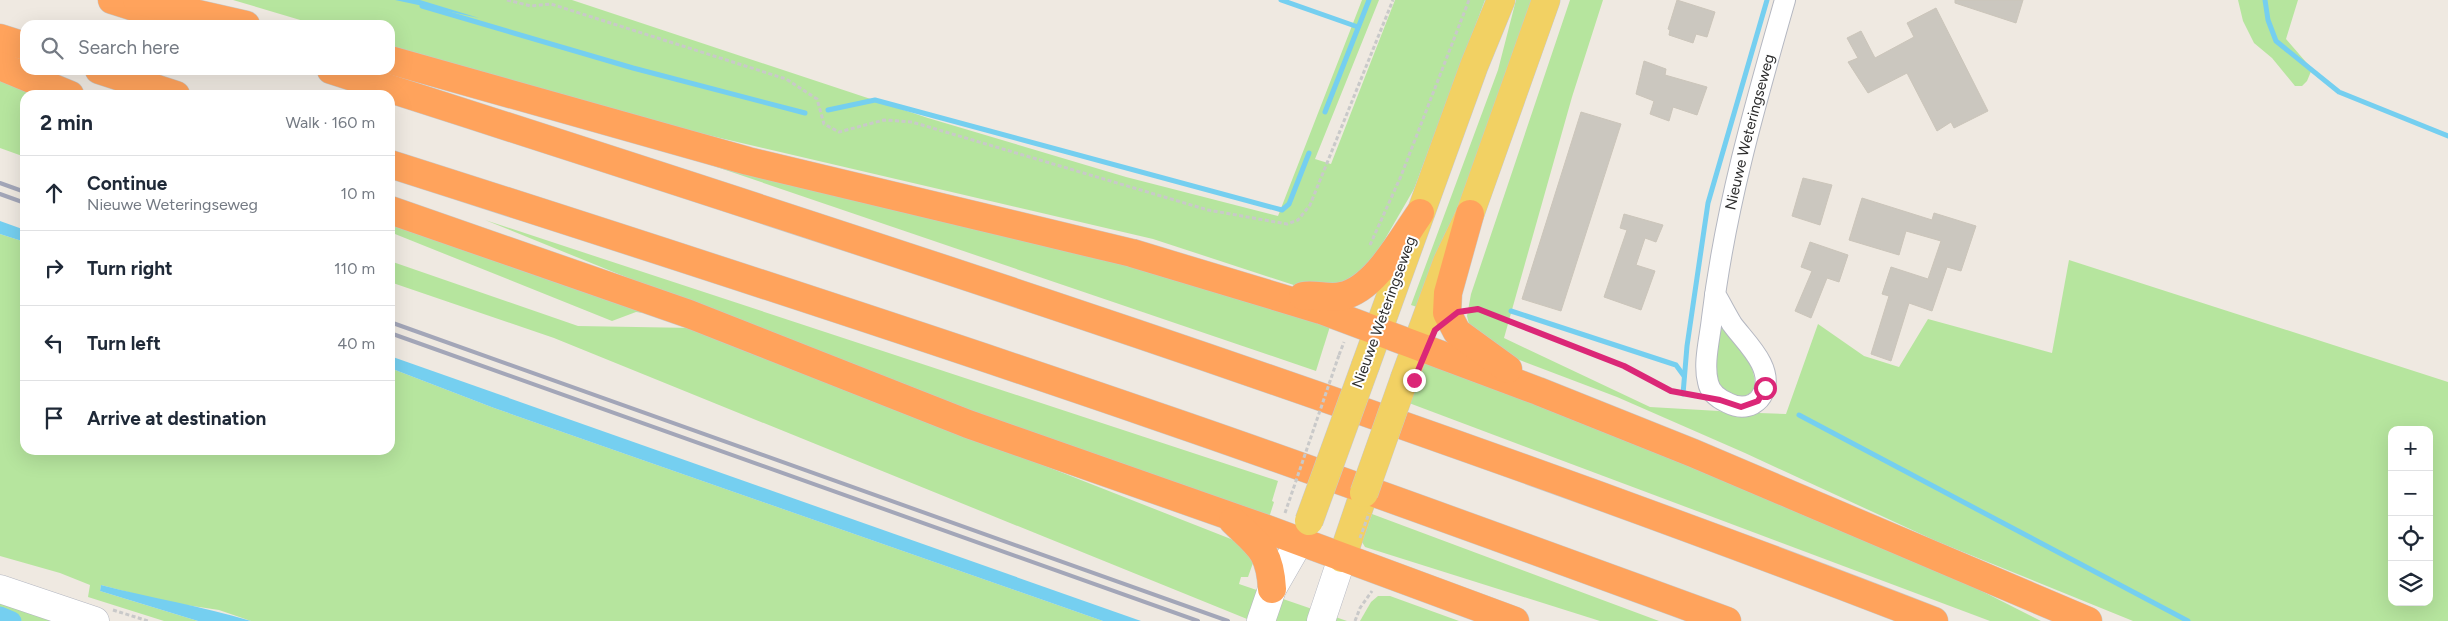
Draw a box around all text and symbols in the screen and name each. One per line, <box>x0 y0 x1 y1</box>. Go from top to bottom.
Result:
search box <box>20 20 395 75</box>
icon: search <box>38 34 66 62</box>
text: Search here <box>78 36 180 59</box>
street label: Nieuwe Weteringseweg <box>1721 52 1778 212</box>
text: 2 min <box>40 110 93 135</box>
text: Walk · 160 m <box>285 113 375 132</box>
text: Continue <box>87 172 167 195</box>
icon: ahead <box>40 179 68 207</box>
text: 10 m <box>341 184 375 203</box>
text: Nieuwe Weteringseweg <box>87 195 258 214</box>
street label: Nieuwe Weteringseweg <box>1348 234 1420 390</box>
icon: right <box>40 254 68 282</box>
text: Turn right <box>87 257 173 280</box>
text: 110 m <box>334 259 375 278</box>
icon: left <box>40 329 68 357</box>
text: Turn left <box>87 332 161 355</box>
text: 40 m <box>337 334 375 353</box>
route end <box>1403 369 1426 392</box>
route start <box>1754 377 1777 400</box>
icon: arrive <box>40 404 68 432</box>
text: Arrive at destination <box>87 407 266 430</box>
map controls <box>2388 426 2433 606</box>
button: + <box>2388 426 2433 471</box>
button: − <box>2388 471 2433 516</box>
button: locate <box>2388 516 2433 561</box>
button: layers <box>2388 561 2433 606</box>

